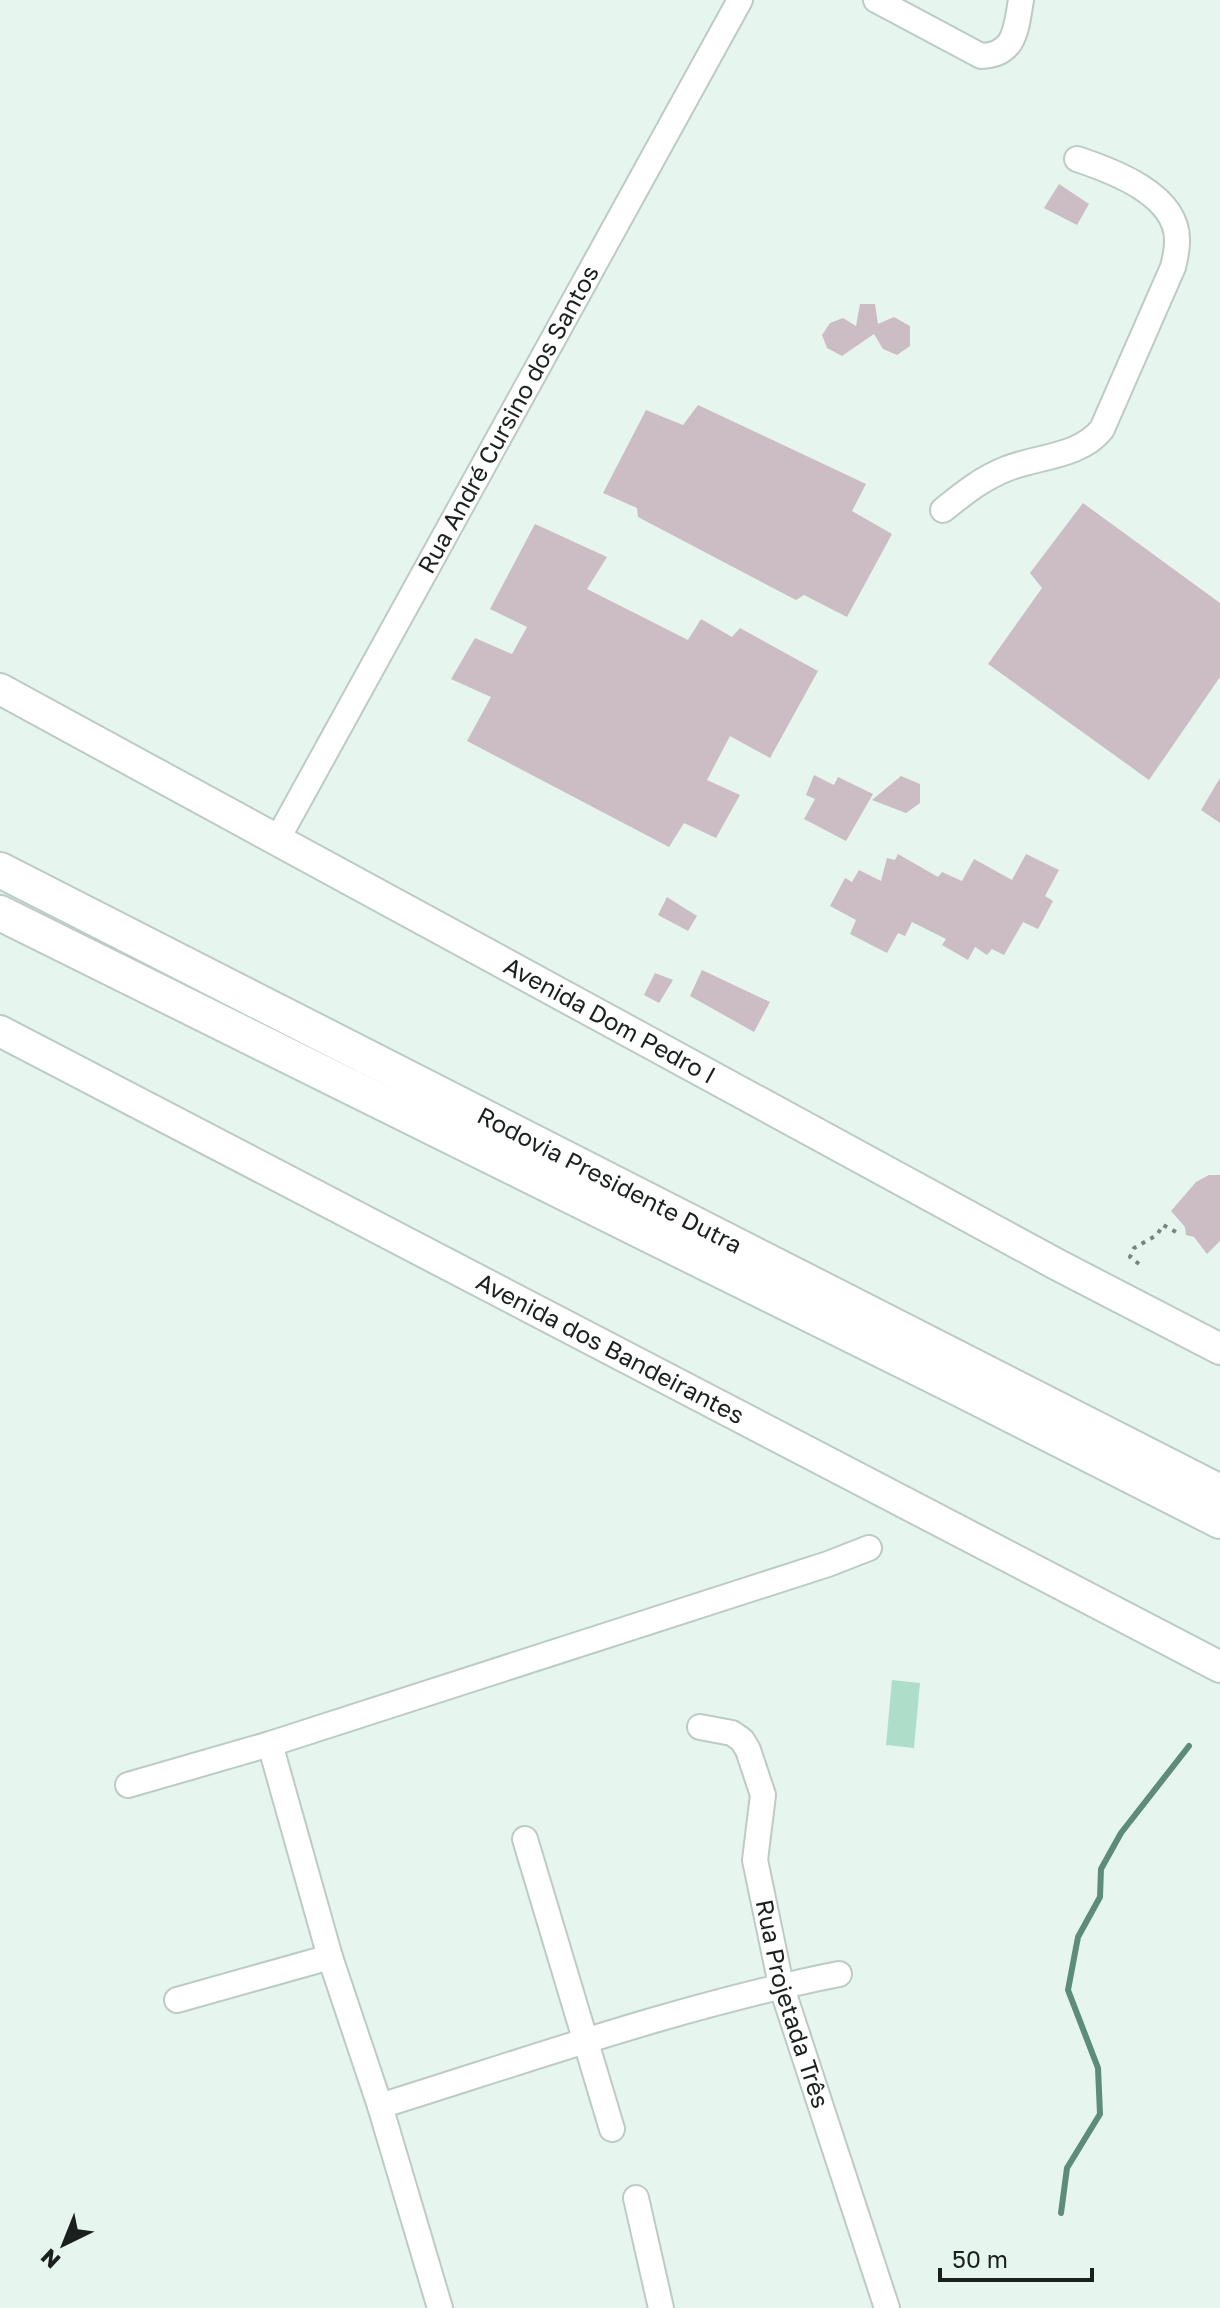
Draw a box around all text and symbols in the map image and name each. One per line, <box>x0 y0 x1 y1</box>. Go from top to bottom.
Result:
street label: Rua André Cursino dos Santos <box>411 260 604 578</box>
street label: Avenida Dom Pedro I <box>499 950 721 1089</box>
street label: Rodovia Presidente Dutra <box>473 1100 747 1259</box>
street label: Avenida dos Bandeirantes <box>472 1266 750 1429</box>
street label: Rua Projetada Três <box>751 1897 836 2111</box>
north arrow <box>24 2204 104 2284</box>
scale bar <box>940 2232 1092 2282</box>
text: N <box>35 2243 65 2275</box>
text: 50 m <box>952 2244 1008 2273</box>

